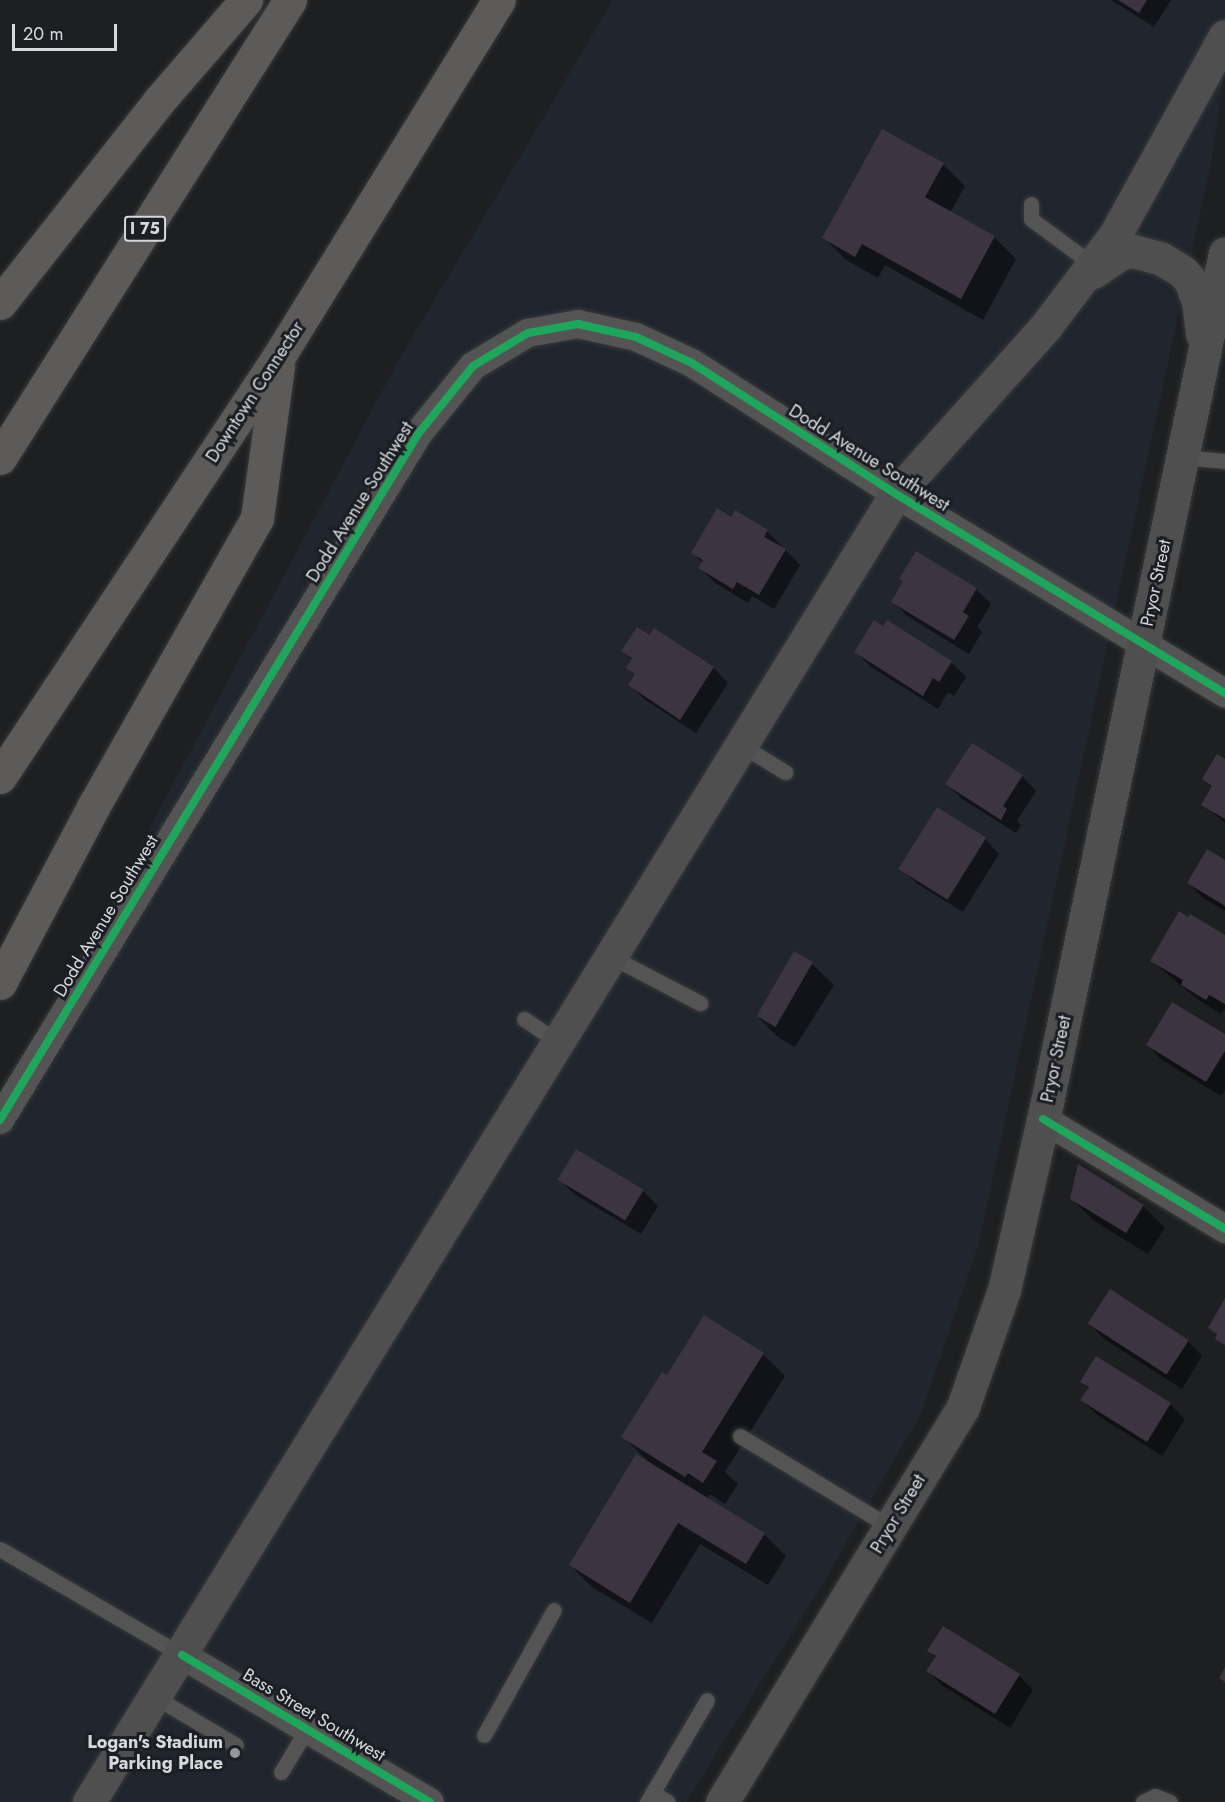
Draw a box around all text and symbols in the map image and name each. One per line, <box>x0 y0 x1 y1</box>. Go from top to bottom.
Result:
scale bar <box>15 12 120 50</box>
text: 20 m <box>23 21 63 47</box>
road number: I 75 <box>124 216 166 242</box>
street label: Downtown Connector <box>201 317 309 467</box>
street label: Dodd Avenue Southwest <box>785 400 953 516</box>
street label: Dodd Avenue Southwest <box>302 418 418 586</box>
street label: Pryor Street <box>1136 538 1176 628</box>
street label: Dodd Avenue Southwest <box>49 831 163 1001</box>
street label: Pryor Street <box>1036 1014 1076 1104</box>
street label: Pryor Street <box>866 1471 930 1557</box>
street label: Bass Street Southwest <box>239 1664 389 1766</box>
place label: Logan's Stadium Parking Place <box>87 1732 223 1774</box>
marker: Logan's Stadium Parking Place <box>228 1746 242 1760</box>

